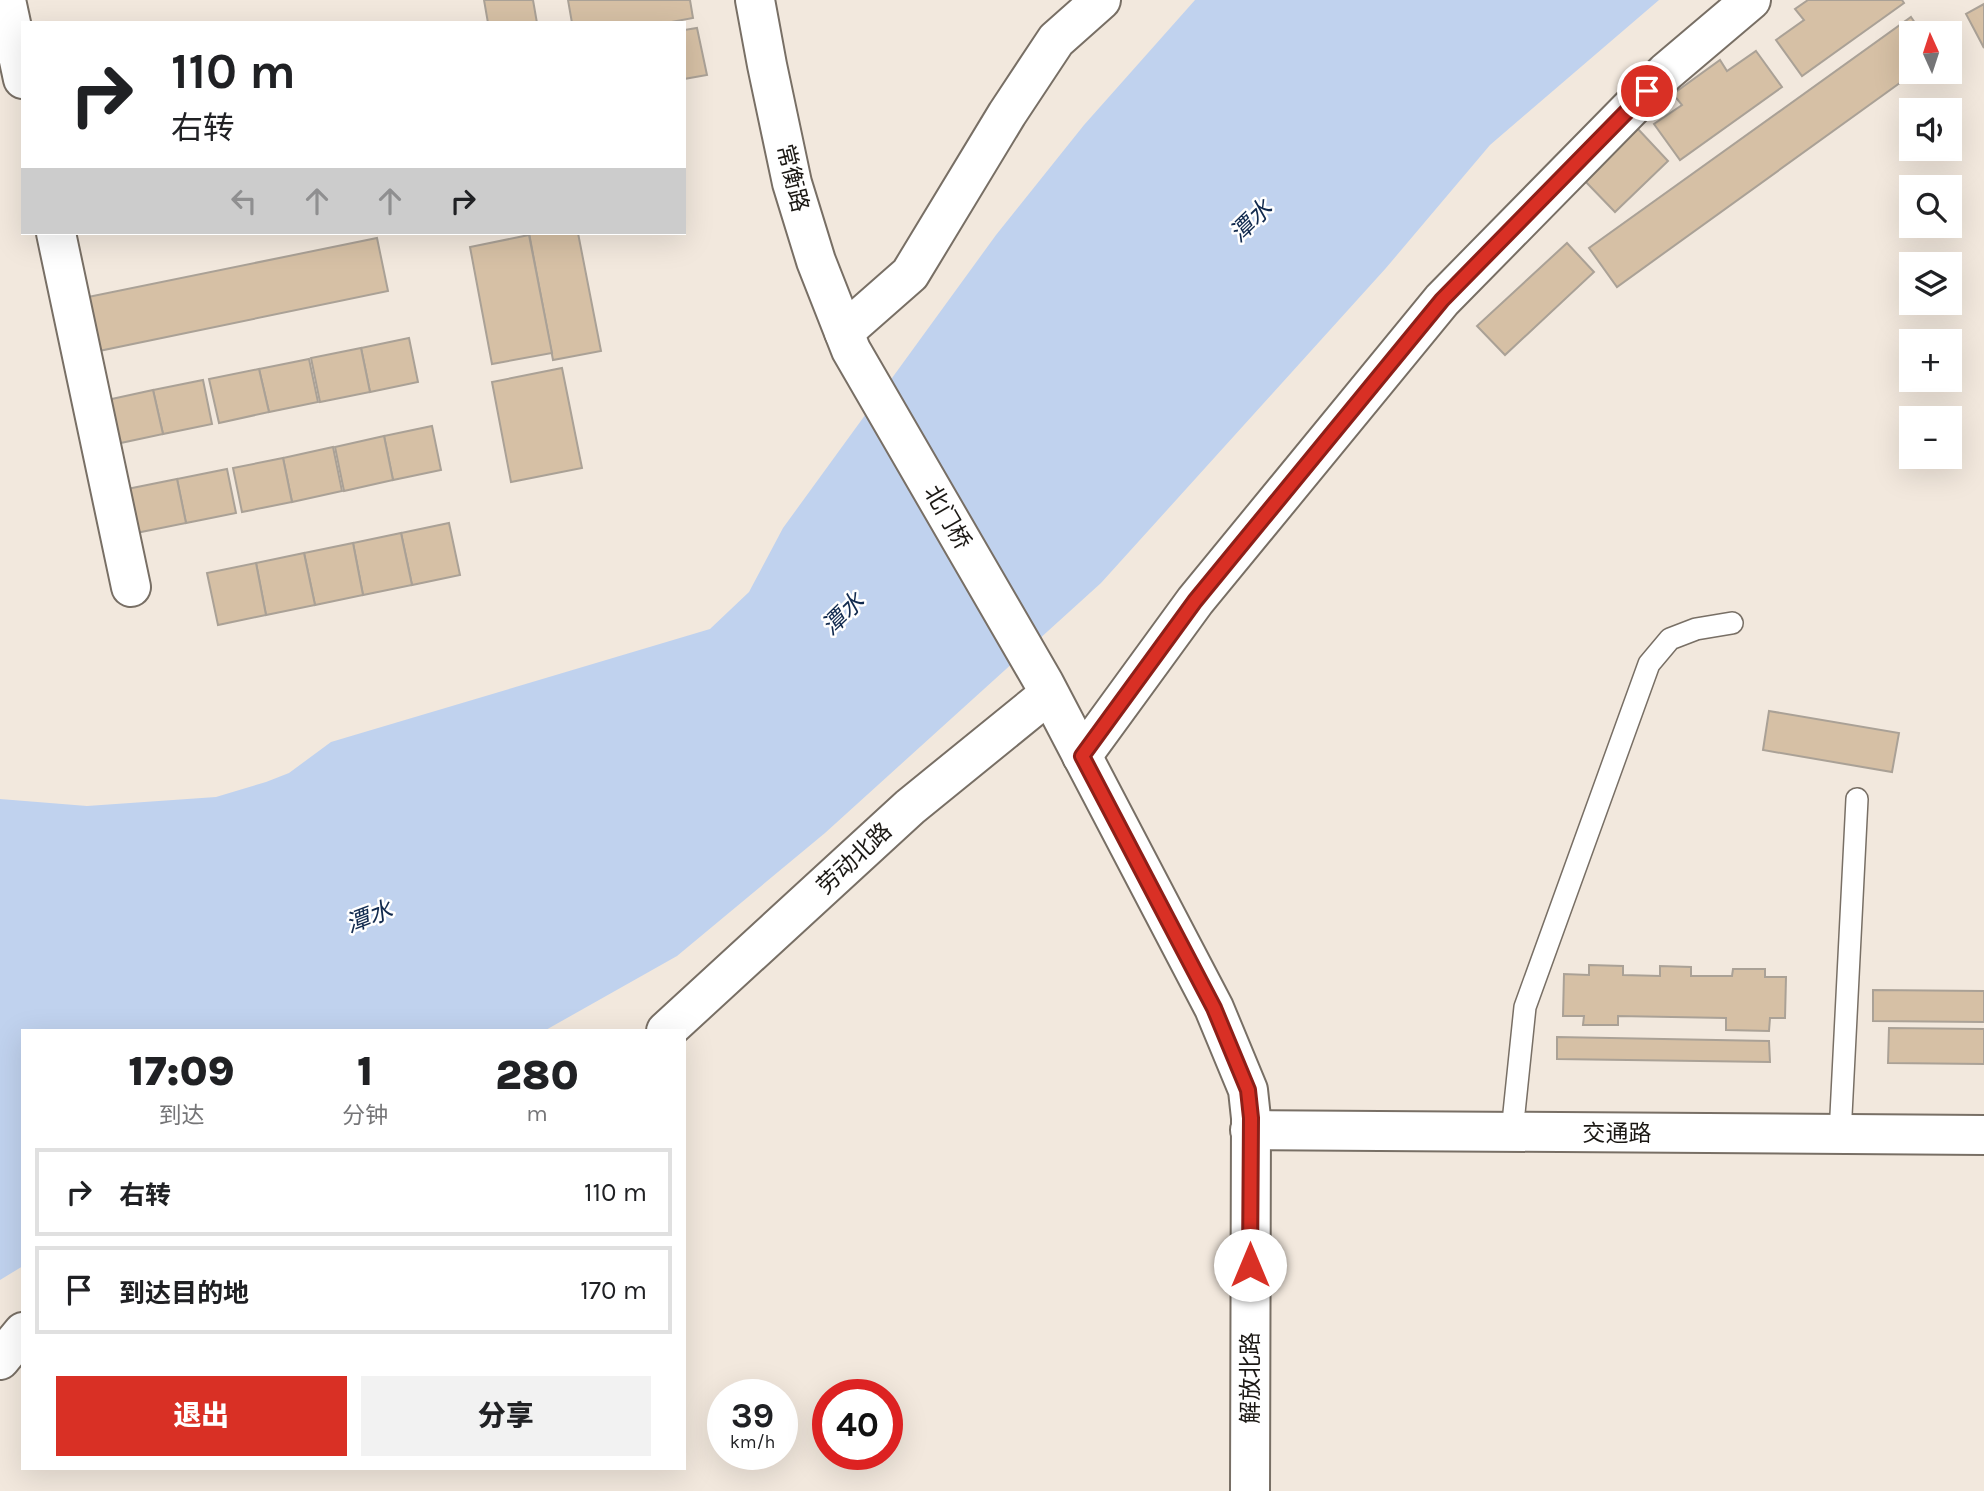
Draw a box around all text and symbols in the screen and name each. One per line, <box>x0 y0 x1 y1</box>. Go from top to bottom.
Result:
north arrow <box>1899 21 1962 84</box>
map controls <box>1899 21 1962 469</box>
text: 110 m <box>171 43 296 100</box>
icon: right <box>56 49 147 140</box>
pin <box>1617 61 1677 121</box>
icon: arrive <box>1628 72 1666 110</box>
button: sound <box>1899 98 1962 161</box>
text: 右转 <box>171 110 235 147</box>
street label: 常衡路 <box>771 141 814 215</box>
button: search <box>1899 175 1962 238</box>
icon: left <box>225 182 263 220</box>
icon: ahead <box>298 182 336 220</box>
icon: ahead <box>371 182 409 220</box>
icon: right <box>444 182 482 220</box>
water label: 潭水 <box>1224 194 1279 248</box>
button: layers <box>1899 252 1962 315</box>
button: + <box>1899 329 1962 392</box>
button: − <box>1899 406 1962 469</box>
street label: 北门桥 <box>919 481 977 554</box>
water label: 潭水 <box>816 587 871 641</box>
street label: 劳动北路 <box>811 817 897 900</box>
water label: 潭水 <box>342 895 397 939</box>
text: 17:09 <box>128 1046 235 1096</box>
text: 1 <box>357 1046 373 1096</box>
text: 280 <box>495 1050 579 1100</box>
text: m <box>526 1100 548 1127</box>
text: 到达 <box>159 1102 205 1129</box>
text: 分钟 <box>342 1102 388 1129</box>
street label: 交通路 <box>1583 1120 1652 1147</box>
icon: right <box>60 1173 98 1211</box>
text: 110 m <box>584 1177 647 1208</box>
text: 右转 <box>119 1180 171 1211</box>
position arrow <box>1213 1228 1287 1302</box>
icon: arrive <box>60 1271 98 1309</box>
text: 170 m <box>580 1275 647 1306</box>
text: 到达目的地 <box>119 1278 249 1309</box>
street label: 解放北路 <box>1237 1332 1264 1424</box>
button: 退出 <box>56 1376 347 1456</box>
button: 分享 <box>361 1376 651 1456</box>
speed limit sign: 40 <box>812 1379 903 1470</box>
text: 39 <box>731 1395 774 1436</box>
text: km/h <box>730 1431 775 1453</box>

